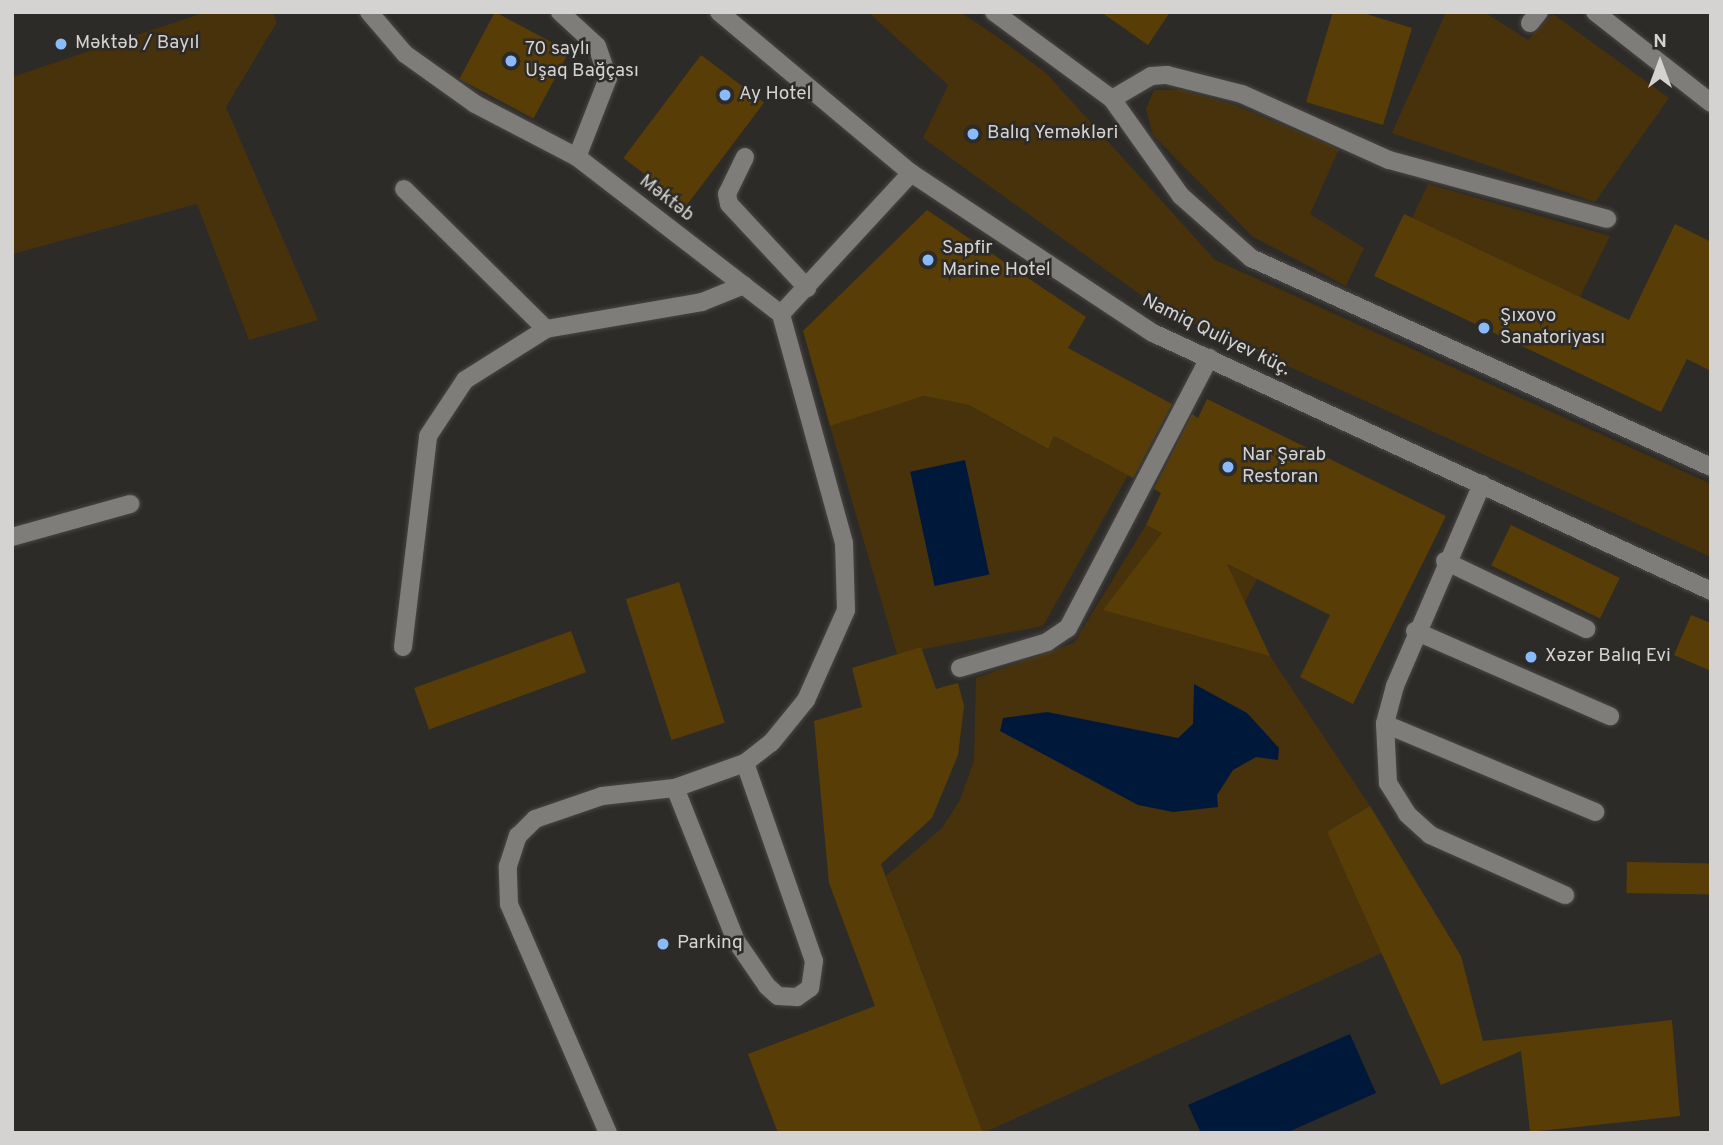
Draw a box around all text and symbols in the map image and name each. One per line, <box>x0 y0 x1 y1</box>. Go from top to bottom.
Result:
north arrow <box>1625 28 1695 98</box>
text: N <box>1653 30 1667 54</box>
place label: Mәktәb / Bayıl <box>75 33 199 55</box>
marker: Mәktәb / Bayıl <box>53 36 69 52</box>
place label: 70 saylı Uşaq Bağçası <box>525 39 639 83</box>
marker: 70 saylı Uşaq Bağçası <box>503 53 519 69</box>
place label: Ay Hotel <box>739 84 811 106</box>
marker: Ay Hotel <box>717 87 733 103</box>
place label: Balıq Yeməkləri <box>987 123 1119 145</box>
marker: Balıq Yeməkləri <box>965 126 981 142</box>
street label: Məktəb <box>634 170 698 228</box>
place label: Sapfir Marine Hotel <box>942 238 1051 282</box>
marker: Sapfir Marine Hotel <box>920 252 936 268</box>
street label: Namiq Quliyev küç. <box>1138 290 1294 382</box>
place label: Şıxovo Sanatoriyası <box>1500 306 1605 350</box>
marker: Şıxovo Sanatoriyası <box>1474 318 1494 338</box>
place label: Nar Şərab Restoran <box>1242 445 1326 489</box>
marker: Nar Şərab Restoran <box>1220 459 1236 475</box>
place label: Xəzər Balıq Evi <box>1545 646 1671 668</box>
marker: Xəzər Balıq Evi <box>1523 649 1539 665</box>
place label: Parkinq <box>677 933 743 955</box>
marker: Parkinq <box>655 936 671 952</box>

